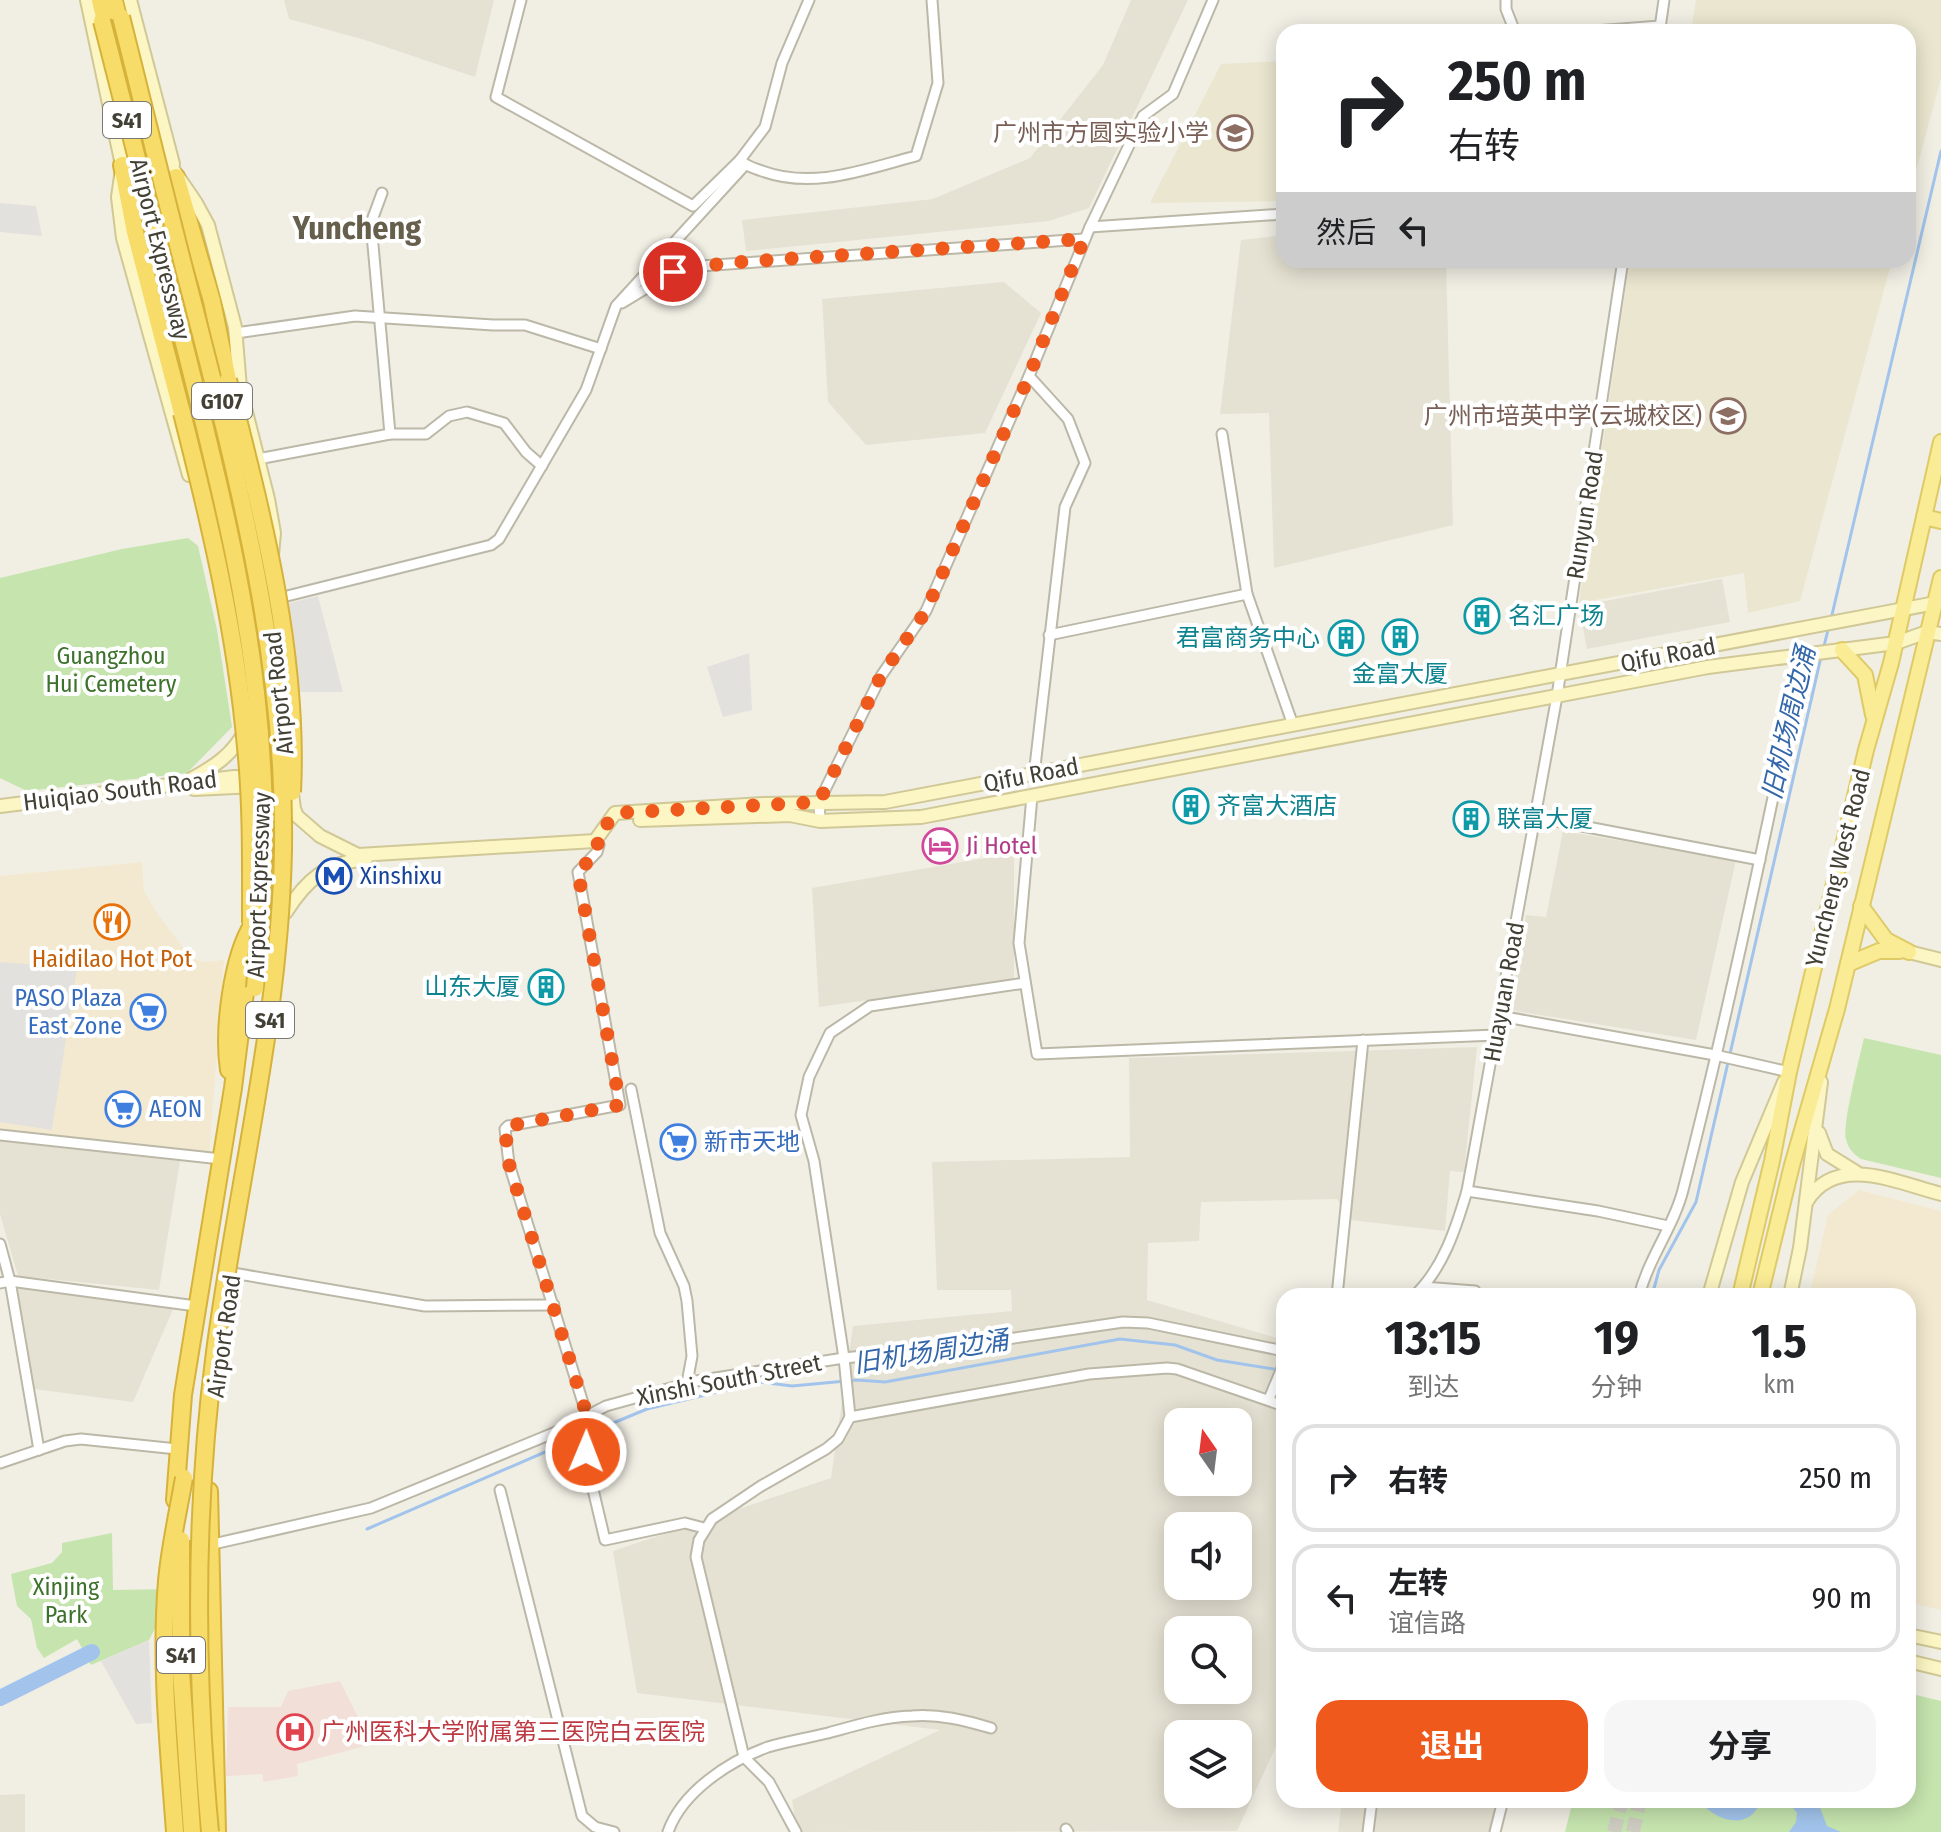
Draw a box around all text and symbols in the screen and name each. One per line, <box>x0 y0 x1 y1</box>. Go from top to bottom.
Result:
text: 250 m <box>1448 48 1586 115</box>
icon: right <box>1316 56 1420 160</box>
road number: S41 <box>103 102 151 138</box>
school or university icon: 广州市方圆实验小学 <box>1216 114 1254 152</box>
place label: 广州市方圆实验小学 <box>993 119 1209 147</box>
text: 右转 <box>1448 124 1520 168</box>
street label: Airport Expressway <box>124 155 196 343</box>
icon: left <box>1392 208 1436 252</box>
district label: Yuncheng <box>292 209 421 247</box>
text: 然后 <box>1316 215 1376 251</box>
pin <box>639 238 707 306</box>
icon: arrive <box>651 250 695 294</box>
road number: G107 <box>192 383 252 419</box>
school or university icon: 广州市培英中学(云城校区) <box>1709 397 1747 435</box>
place label: 广州市培英中学(云城校区) <box>1424 402 1702 430</box>
street label: Runyun Road <box>1561 449 1609 581</box>
building icon: 名汇广场 <box>1463 597 1501 635</box>
place label: 名汇广场 <box>1508 602 1604 630</box>
building icon: 金富大厦 <box>1381 618 1419 656</box>
building icon: 君富商务中心 <box>1327 619 1365 657</box>
place label: 君富商务中心 <box>1176 624 1320 652</box>
street label: Airport Road <box>259 630 299 756</box>
street label: Qifu Road <box>1618 632 1718 678</box>
water label: 旧机场周边涌 <box>1756 641 1822 802</box>
park label: Guangzhou Hui Cemetery <box>45 642 177 698</box>
place label: 金富大厦 <box>1352 660 1448 688</box>
street label: Qifu Road <box>981 752 1081 798</box>
street label: Huiqiao South Road <box>21 765 219 817</box>
street label: Yuncheng West Road <box>1800 766 1876 970</box>
building icon: 齐富大酒店 <box>1172 787 1210 825</box>
street label: Airport Expressway <box>242 791 276 978</box>
place label: 齐富大酒店 <box>1217 792 1337 820</box>
building icon: 联富大厦 <box>1452 800 1490 838</box>
place label: 联富大厦 <box>1497 805 1593 833</box>
hotel icon: Ji Hotel <box>921 827 959 865</box>
place label: Ji Hotel <box>966 832 1037 860</box>
metro station icon: Xinshixu <box>315 857 353 895</box>
place label: Xinshixu <box>360 862 442 890</box>
restaurant icon: Haidilao Hot Pot <box>93 903 131 941</box>
street label: Huayuan Road <box>1478 920 1530 1064</box>
place label: Haidilao Hot Pot <box>32 945 192 973</box>
building icon: 山东大厦 <box>527 968 565 1006</box>
place label: 山东大厦 <box>424 973 520 1001</box>
place label: PASO Plaza East Zone <box>14 984 122 1040</box>
supermarket icon: PASO Plaza East Zone <box>129 993 167 1031</box>
road number: S41 <box>246 1002 294 1038</box>
supermarket icon: AEON <box>104 1090 142 1128</box>
place label: AEON <box>149 1095 202 1123</box>
supermarket icon: 新市天地 <box>659 1123 697 1161</box>
place label: 新市天地 <box>704 1128 800 1156</box>
street label: Airport Road <box>202 1273 246 1399</box>
text: 13:15 <box>1385 1309 1481 1367</box>
text: 19 <box>1594 1309 1639 1367</box>
text: 1.5 <box>1752 1312 1807 1370</box>
water label: 旧机场周边涌 <box>852 1324 1013 1380</box>
street label: Xinshi South Street <box>634 1348 824 1412</box>
text: km <box>1763 1369 1795 1400</box>
text: 到达 <box>1407 1372 1459 1403</box>
text: 分钟 <box>1590 1372 1642 1403</box>
north arrow <box>1164 1408 1252 1496</box>
map controls <box>1164 1408 1252 1808</box>
position arrow <box>544 1410 628 1494</box>
icon: right <box>1320 1456 1364 1500</box>
text: 250 m <box>1799 1460 1872 1496</box>
text: 右转 <box>1388 1463 1448 1499</box>
button: sound <box>1164 1512 1252 1600</box>
text: 左转 <box>1388 1565 1448 1601</box>
park label: Xinjing Park <box>33 1573 100 1629</box>
icon: left <box>1320 1576 1364 1620</box>
text: 90 m <box>1812 1580 1872 1616</box>
text: 谊信路 <box>1388 1608 1466 1639</box>
button: search <box>1164 1616 1252 1704</box>
road number: S41 <box>157 1637 205 1673</box>
button: 退出 <box>1316 1700 1588 1792</box>
button: 分享 <box>1604 1700 1876 1792</box>
hospital icon: 广州医科大学附属第三医院白云医院 <box>276 1713 314 1751</box>
place label: 广州医科大学附属第三医院白云医院 <box>321 1718 705 1746</box>
button: layers <box>1164 1720 1252 1808</box>

